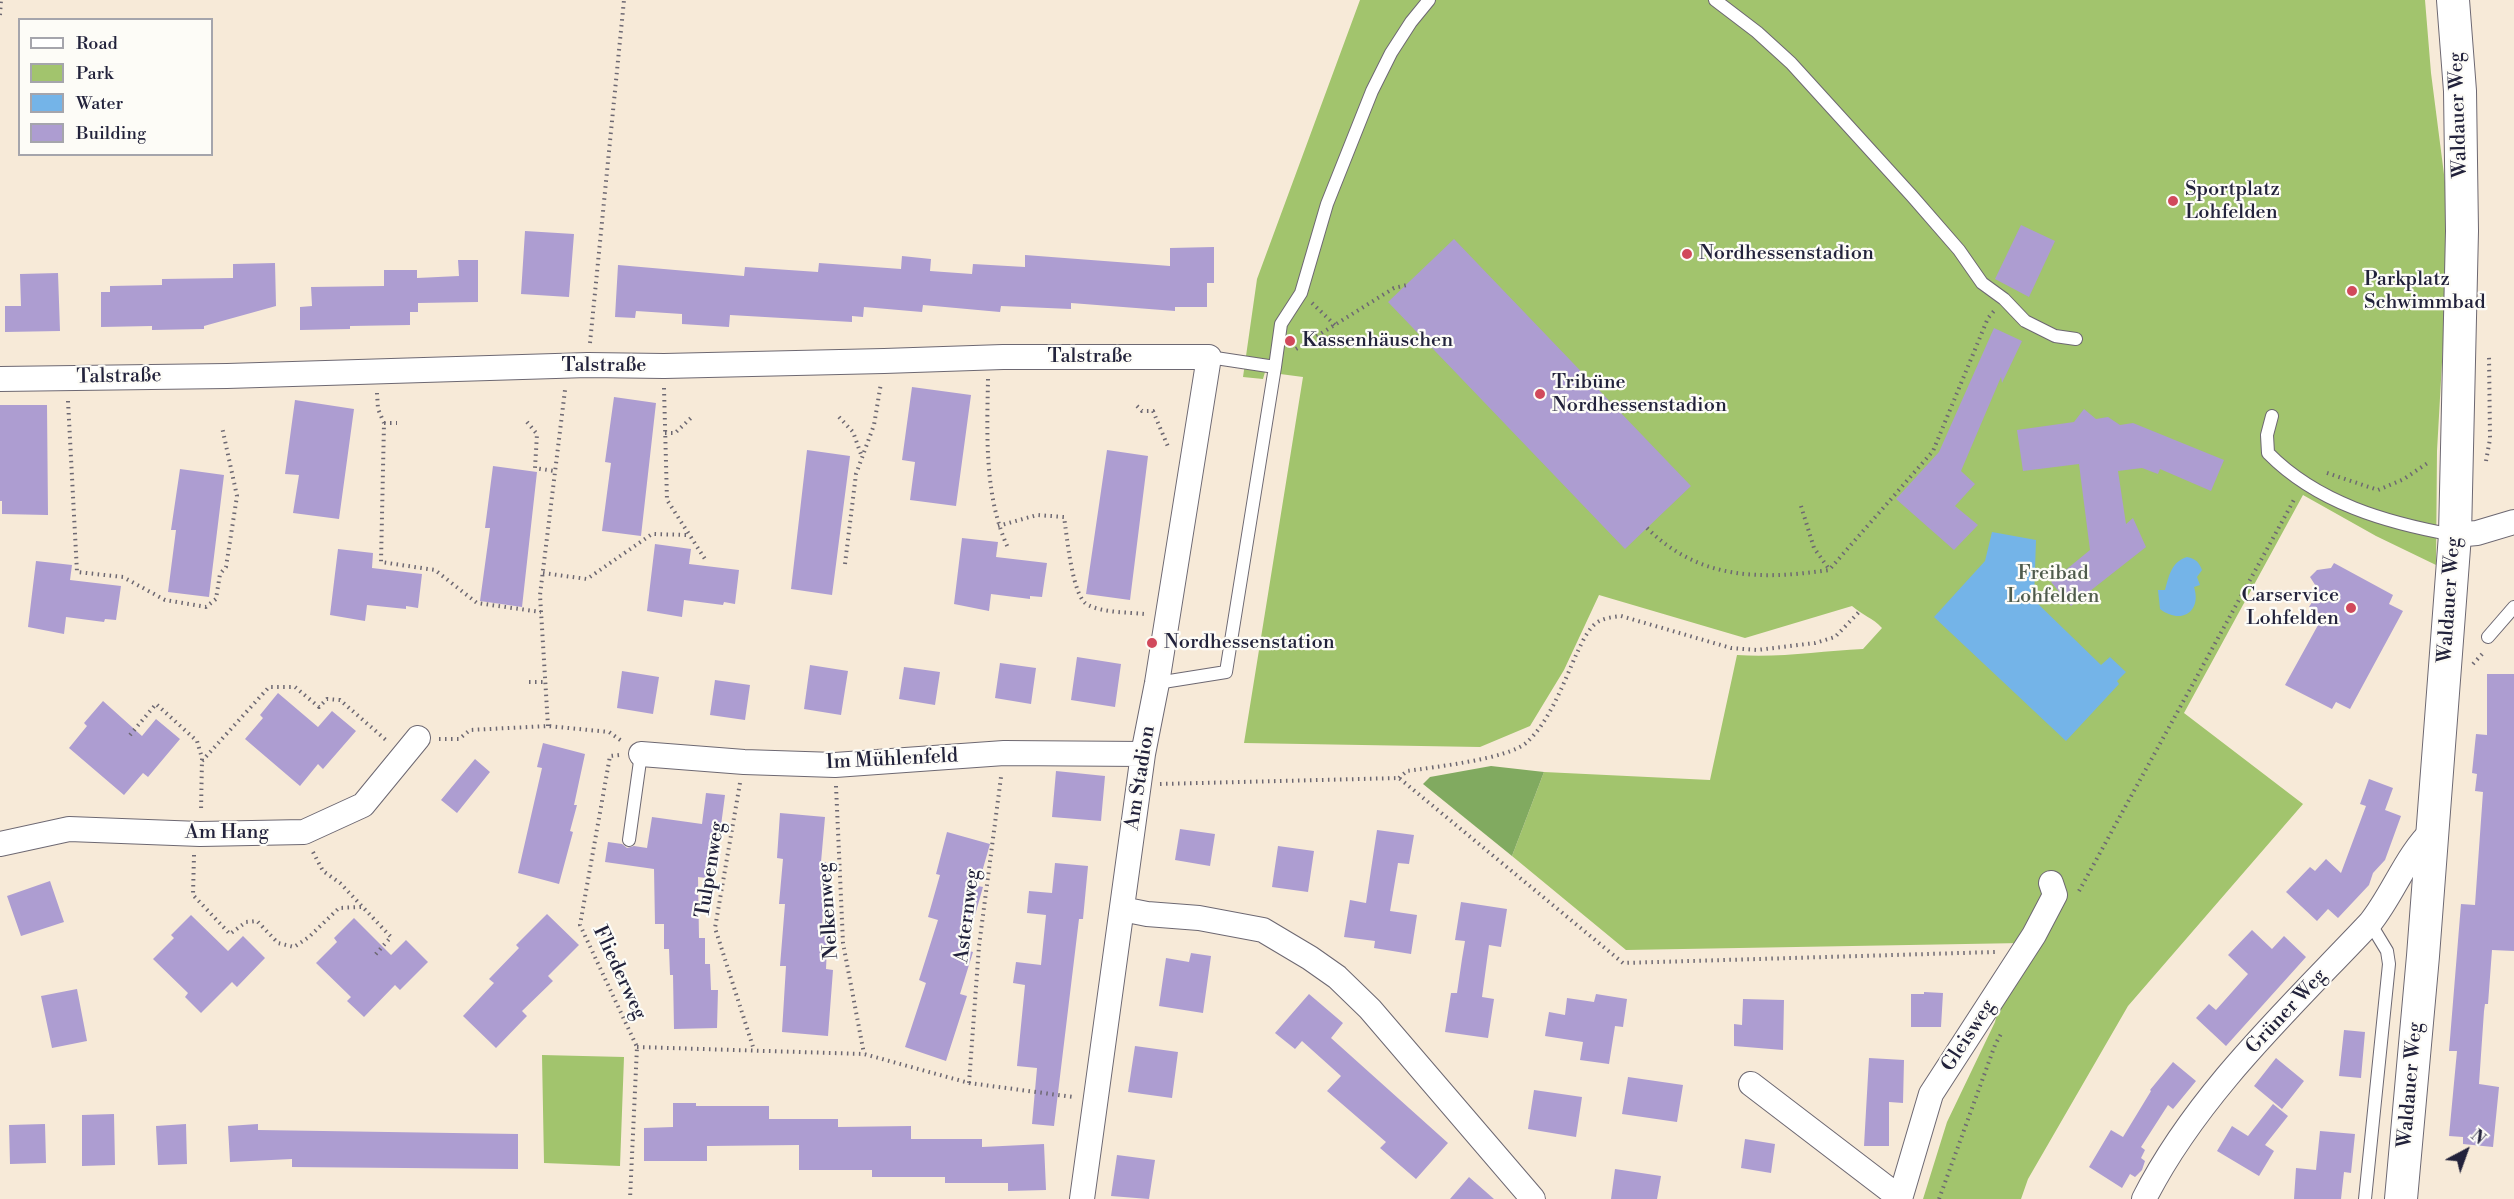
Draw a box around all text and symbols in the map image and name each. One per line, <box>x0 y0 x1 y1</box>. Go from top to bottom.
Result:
legend <box>18 18 213 156</box>
text: Road <box>76 32 118 55</box>
street label: Waldauer Weg <box>2445 52 2473 178</box>
text: Park <box>76 62 113 85</box>
text: Water <box>76 92 123 115</box>
text: Building <box>76 122 146 145</box>
place label: Sportplatz Lohfelden <box>2185 178 2280 225</box>
marker: Sportplatz Lohfelden <box>2166 194 2180 208</box>
place label: Nordhessenstadion <box>1699 242 1874 266</box>
marker: Nordhessenstadion <box>1680 247 1694 261</box>
place label: Parkplatz Schwimmbad <box>2364 268 2485 315</box>
marker: Parkplatz Schwimmbad <box>2345 284 2359 298</box>
place label: Kassenhäuschen <box>1302 329 1453 353</box>
marker: Kassenhäuschen <box>1283 334 1297 348</box>
street label: Talstraße <box>1048 345 1132 369</box>
street label: Talstraße <box>562 354 646 378</box>
street label: Talstraße <box>76 364 162 390</box>
place label: Tribüne Nordhessenstadion <box>1552 371 1727 418</box>
marker: Tribüne Nordhessenstadion <box>1533 387 1547 401</box>
street label: Waldauer Weg <box>2434 536 2466 664</box>
park label: Freibad Lohfelden <box>2007 562 2099 609</box>
place label: Carservice Lohfelden <box>2241 584 2339 631</box>
marker: Carservice Lohfelden <box>2344 601 2358 615</box>
place label: Nordhessenstation <box>1164 631 1335 655</box>
marker: Nordhessenstation <box>1145 636 1159 650</box>
street label: Am Stadion <box>1121 724 1161 832</box>
street label: Im Mühlenfeld <box>825 745 959 775</box>
street label: Tulpenweg <box>692 820 730 920</box>
street label: Am Hang <box>185 821 269 845</box>
street label: Nelkenweg <box>814 862 844 960</box>
street label: Asternweg <box>950 868 986 964</box>
street label: Fliederweg <box>587 922 651 1024</box>
street label: Grüner Weg <box>2242 965 2332 1059</box>
street label: Gleisweg <box>1937 996 2001 1076</box>
street label: Waldauer Weg <box>2394 1021 2428 1149</box>
north arrow <box>2436 1121 2496 1181</box>
text: N <box>2466 1126 2489 1149</box>

